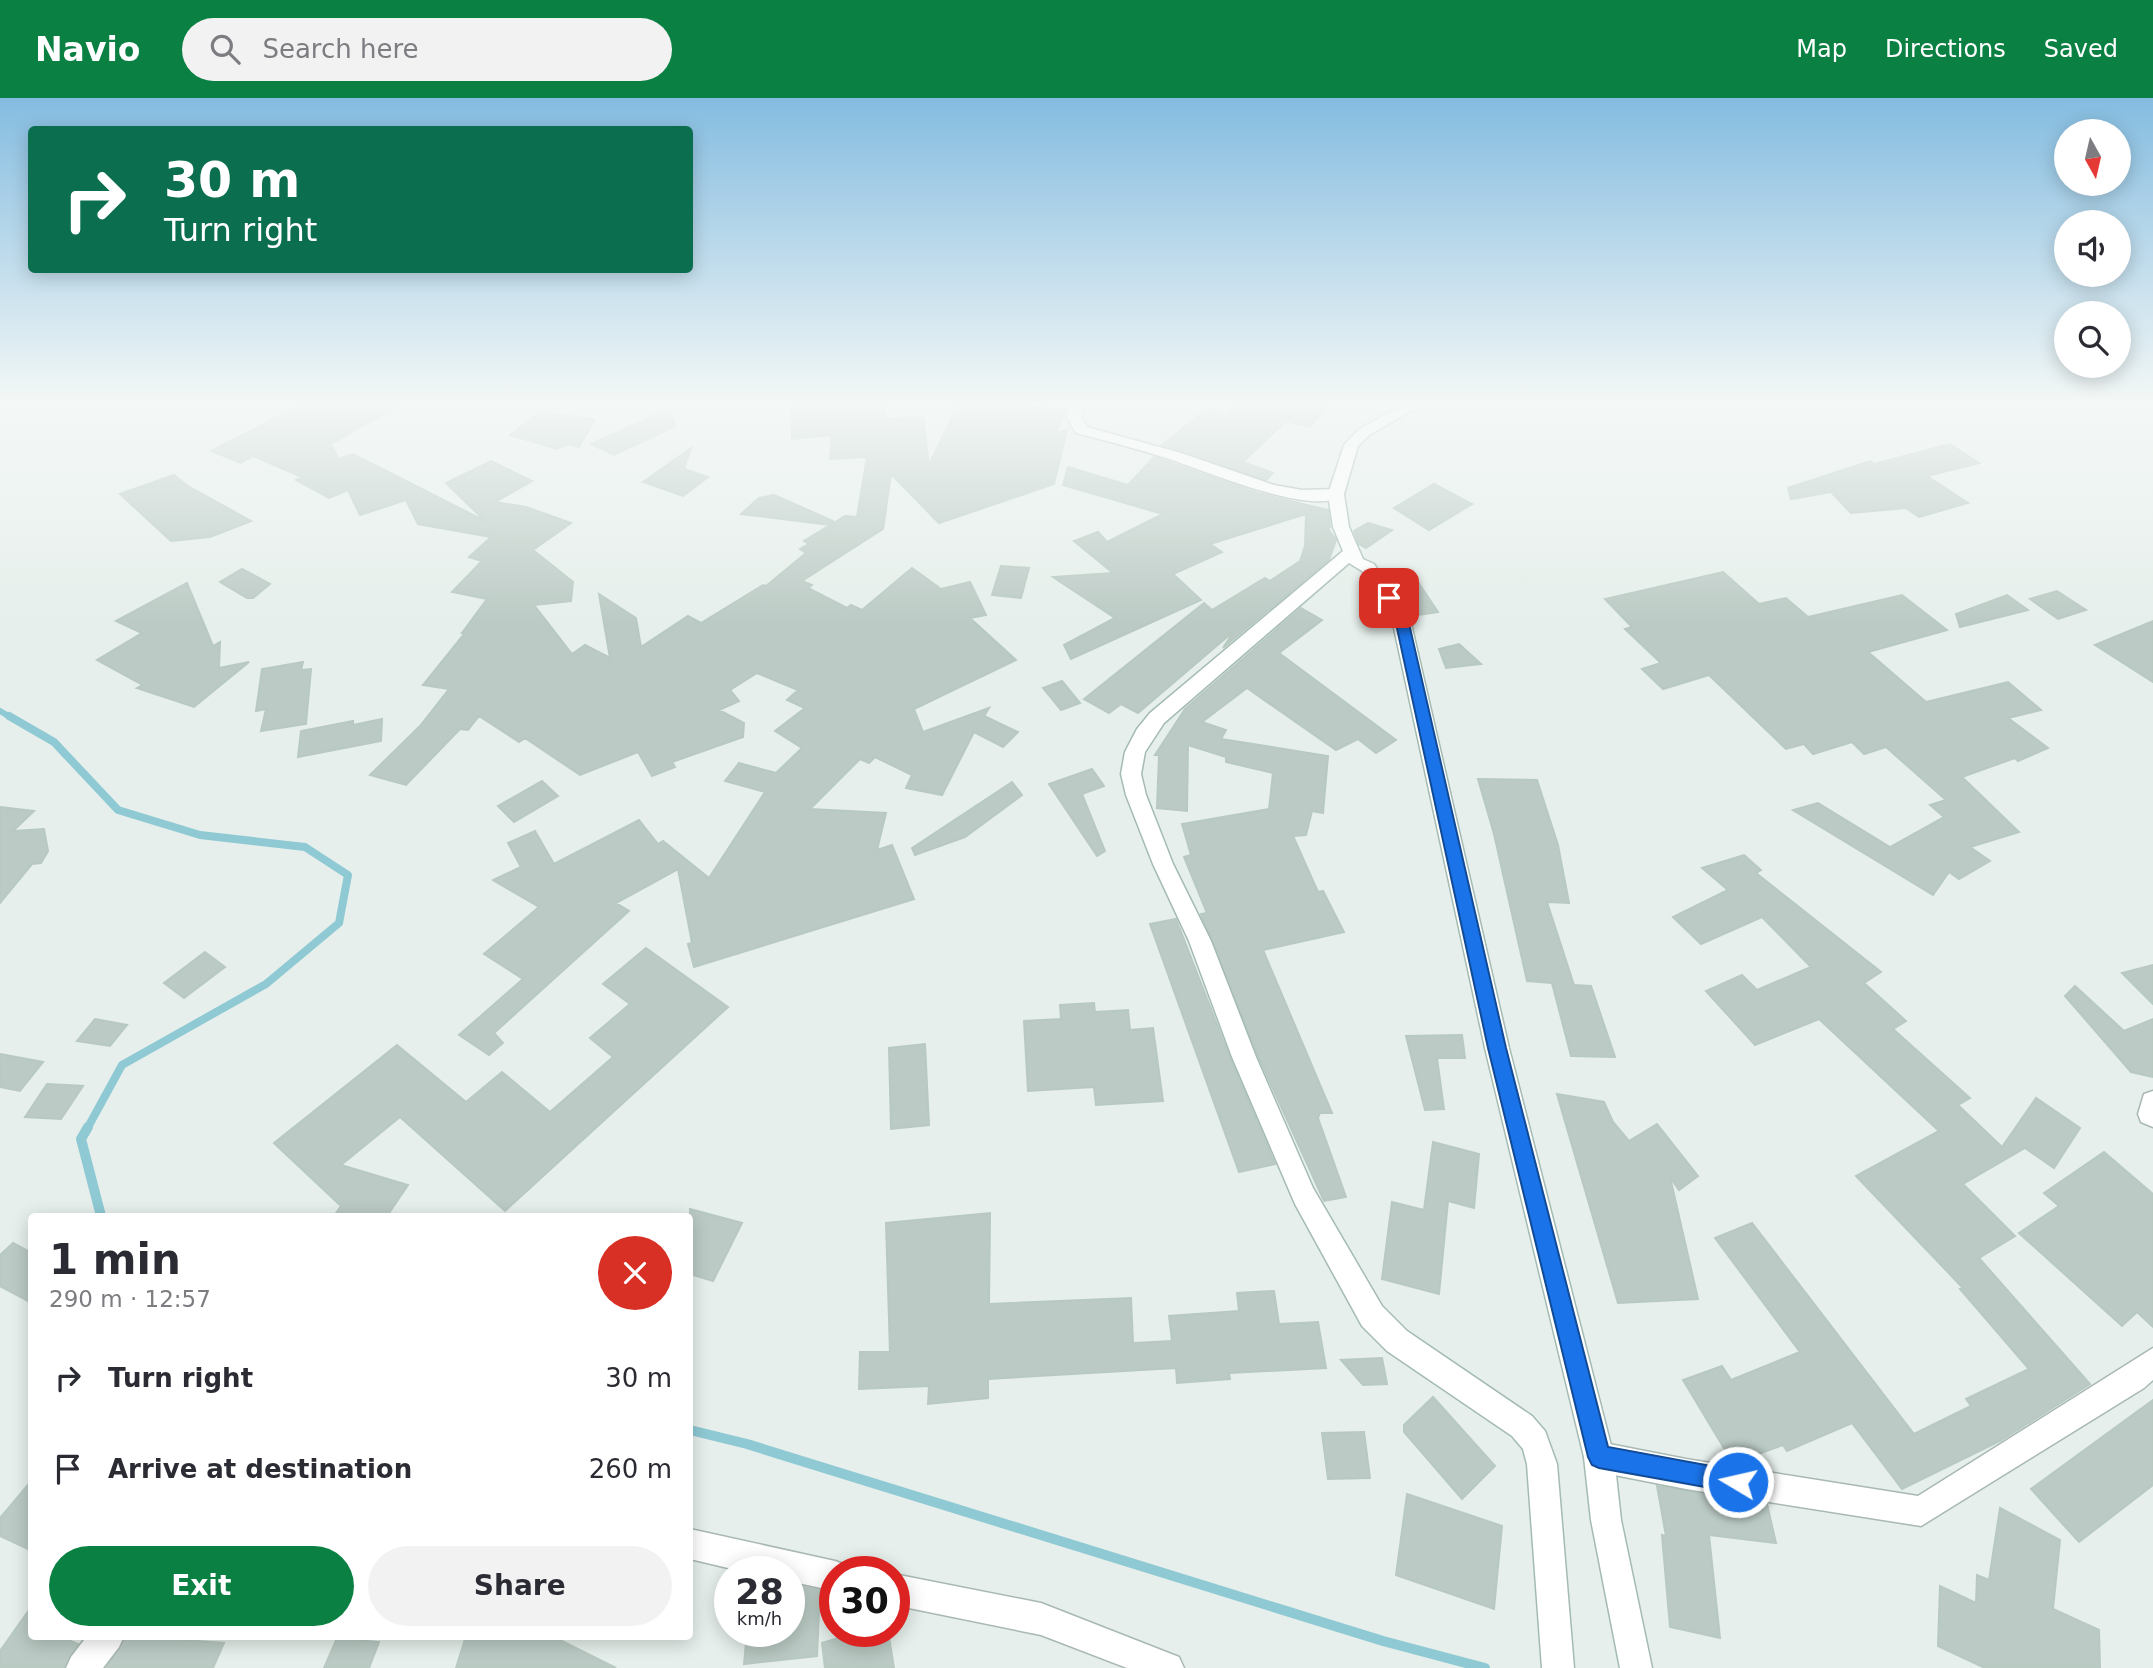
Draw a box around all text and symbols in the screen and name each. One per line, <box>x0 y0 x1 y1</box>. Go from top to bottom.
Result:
search box <box>182 18 672 81</box>
text: Navio <box>35 30 140 69</box>
icon: search <box>206 30 244 68</box>
text: Search here <box>262 34 419 64</box>
text: Map <box>1796 35 1847 63</box>
text: Directions <box>1885 35 2006 63</box>
text: Saved <box>2044 35 2118 63</box>
north arrow <box>2054 119 2132 196</box>
map controls <box>2054 119 2131 378</box>
text: 30 m <box>164 152 300 209</box>
icon: right <box>49 154 140 245</box>
button: sound <box>2054 210 2131 287</box>
text: Turn right <box>164 211 317 249</box>
button: search <box>2054 301 2131 378</box>
pin <box>1359 568 1419 628</box>
icon: arrive <box>1370 579 1408 617</box>
text: 1 min <box>49 1235 181 1284</box>
button: close <box>598 1236 672 1310</box>
text: 290 m · 12:57 <box>49 1286 211 1312</box>
icon: right <box>49 1359 87 1397</box>
text: Turn right <box>108 1363 253 1393</box>
text: 30 m <box>605 1363 672 1393</box>
position arrow <box>1701 1445 1775 1519</box>
icon: arrive <box>49 1450 87 1488</box>
text: Arrive at destination <box>108 1454 412 1484</box>
text: 260 m <box>589 1454 672 1484</box>
button: Exit <box>49 1546 354 1626</box>
button: Share <box>368 1546 672 1626</box>
speed limit sign: 30 <box>819 1556 910 1647</box>
text: 28 <box>735 1572 784 1612</box>
text: km/h <box>737 1608 782 1629</box>

